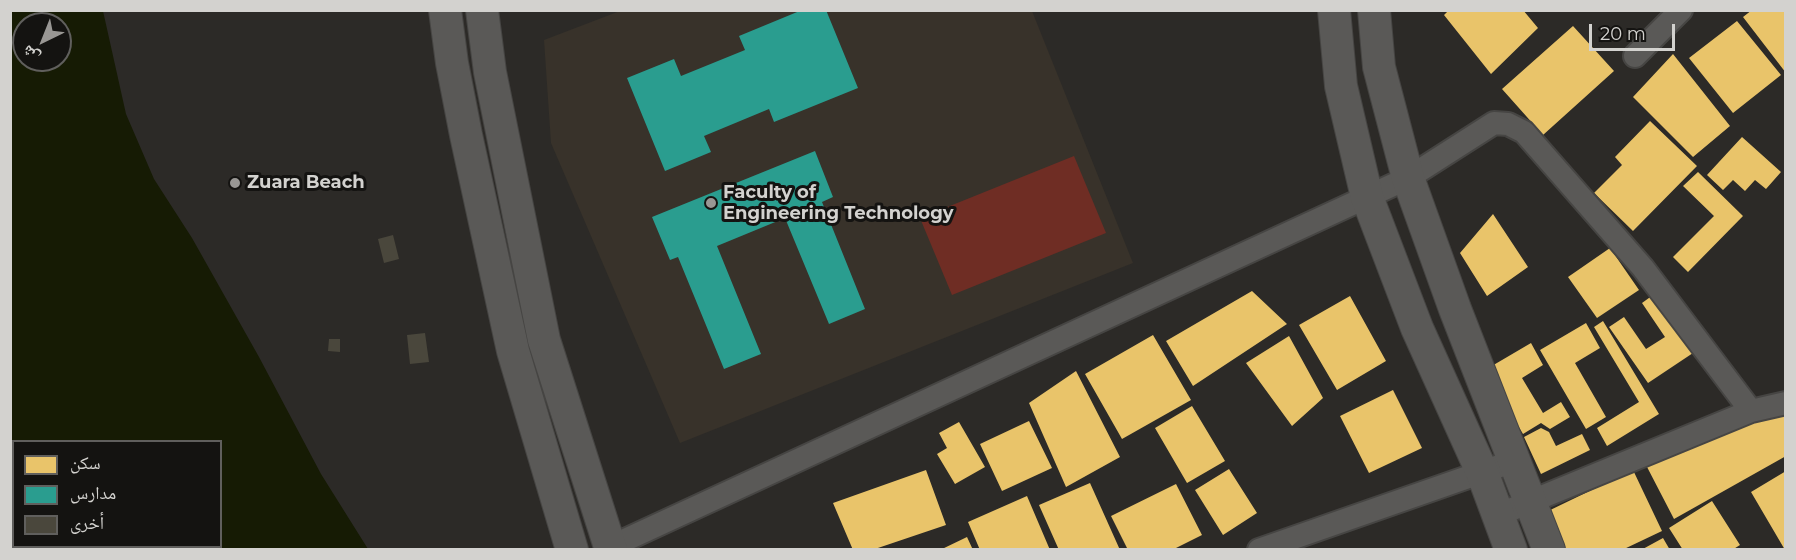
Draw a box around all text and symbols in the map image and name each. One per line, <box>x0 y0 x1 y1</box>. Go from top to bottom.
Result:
north arrow <box>12 12 72 72</box>
scale bar <box>1592 12 1678 50</box>
text: 20 m <box>1600 23 1646 45</box>
text: ش <box>18 41 43 67</box>
place label: Zuara Beach <box>247 172 365 194</box>
marker: Zuara Beach <box>228 176 242 190</box>
place label: Faculty of Engineering Technology <box>723 182 954 224</box>
marker: Faculty of Engineering Technology <box>704 196 718 210</box>
legend <box>12 440 222 548</box>
text: سكن <box>70 452 101 474</box>
text: مدارس <box>70 482 116 504</box>
text: أخرى <box>70 512 104 534</box>

